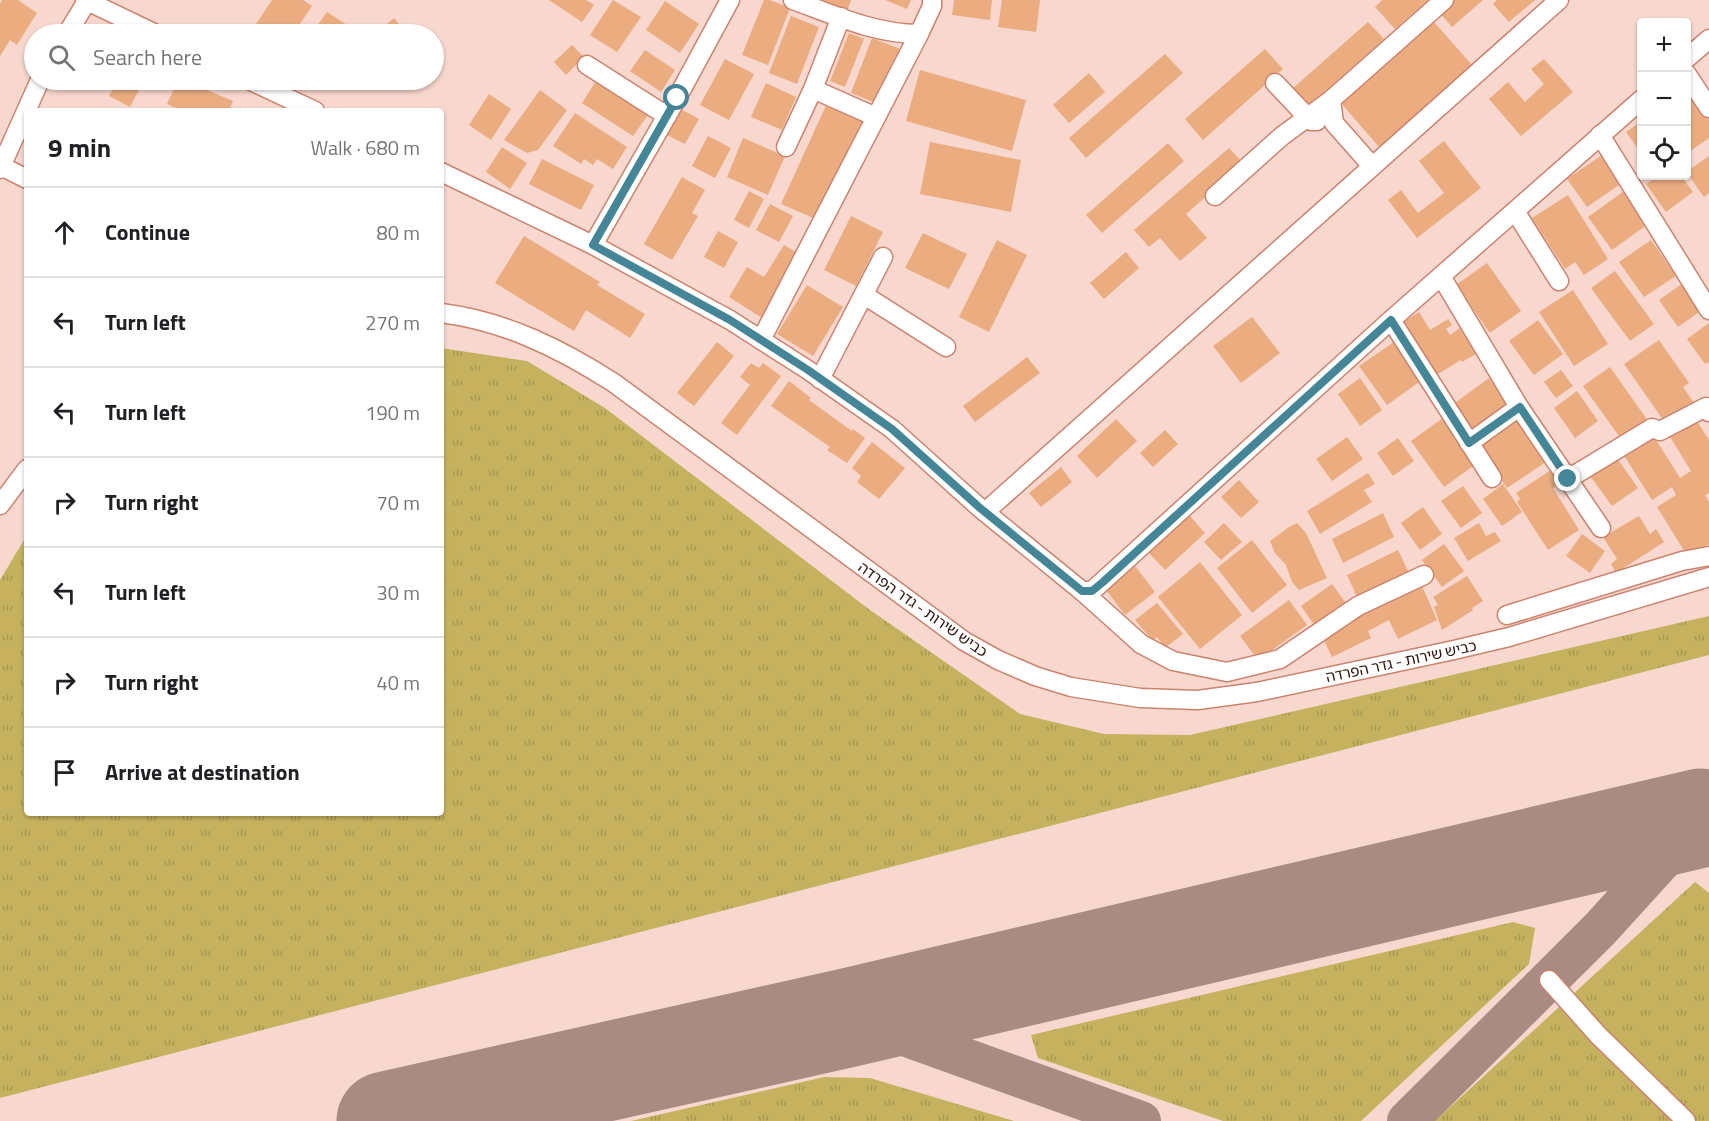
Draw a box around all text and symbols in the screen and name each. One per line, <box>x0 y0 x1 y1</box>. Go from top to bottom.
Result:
map controls <box>1637 18 1691 180</box>
button: + <box>1637 18 1691 72</box>
search box <box>24 24 444 90</box>
text: Search here <box>93 40 202 74</box>
icon: search <box>45 41 78 74</box>
button: − <box>1637 72 1691 126</box>
route start <box>663 84 689 110</box>
button: locate <box>1637 126 1691 180</box>
text: 9 min <box>48 128 111 167</box>
text: Walk · 680 m <box>311 132 420 163</box>
text: Continue <box>105 215 190 249</box>
icon: ahead <box>48 216 81 249</box>
text: 80 m <box>376 217 420 248</box>
text: Turn left <box>105 305 186 339</box>
icon: left <box>48 306 81 339</box>
text: 270 m <box>365 307 420 338</box>
text: Turn left <box>105 395 186 429</box>
icon: left <box>48 396 81 429</box>
text: 190 m <box>365 397 420 428</box>
route end <box>1554 465 1580 491</box>
text: Turn right <box>105 485 199 519</box>
icon: right <box>48 486 81 519</box>
text: 70 m <box>376 487 420 518</box>
street label: כביש שירות - גדר הפרדה <box>853 555 993 663</box>
text: Turn left <box>105 575 186 609</box>
icon: left <box>48 576 81 609</box>
text: 30 m <box>376 577 420 608</box>
street label: כביש שירות - גדר הפרדה <box>1323 634 1479 688</box>
text: Turn right <box>105 665 199 699</box>
icon: right <box>48 666 81 699</box>
text: 40 m <box>376 667 420 698</box>
text: Arrive at destination <box>105 755 300 789</box>
icon: arrive <box>48 756 81 789</box>

